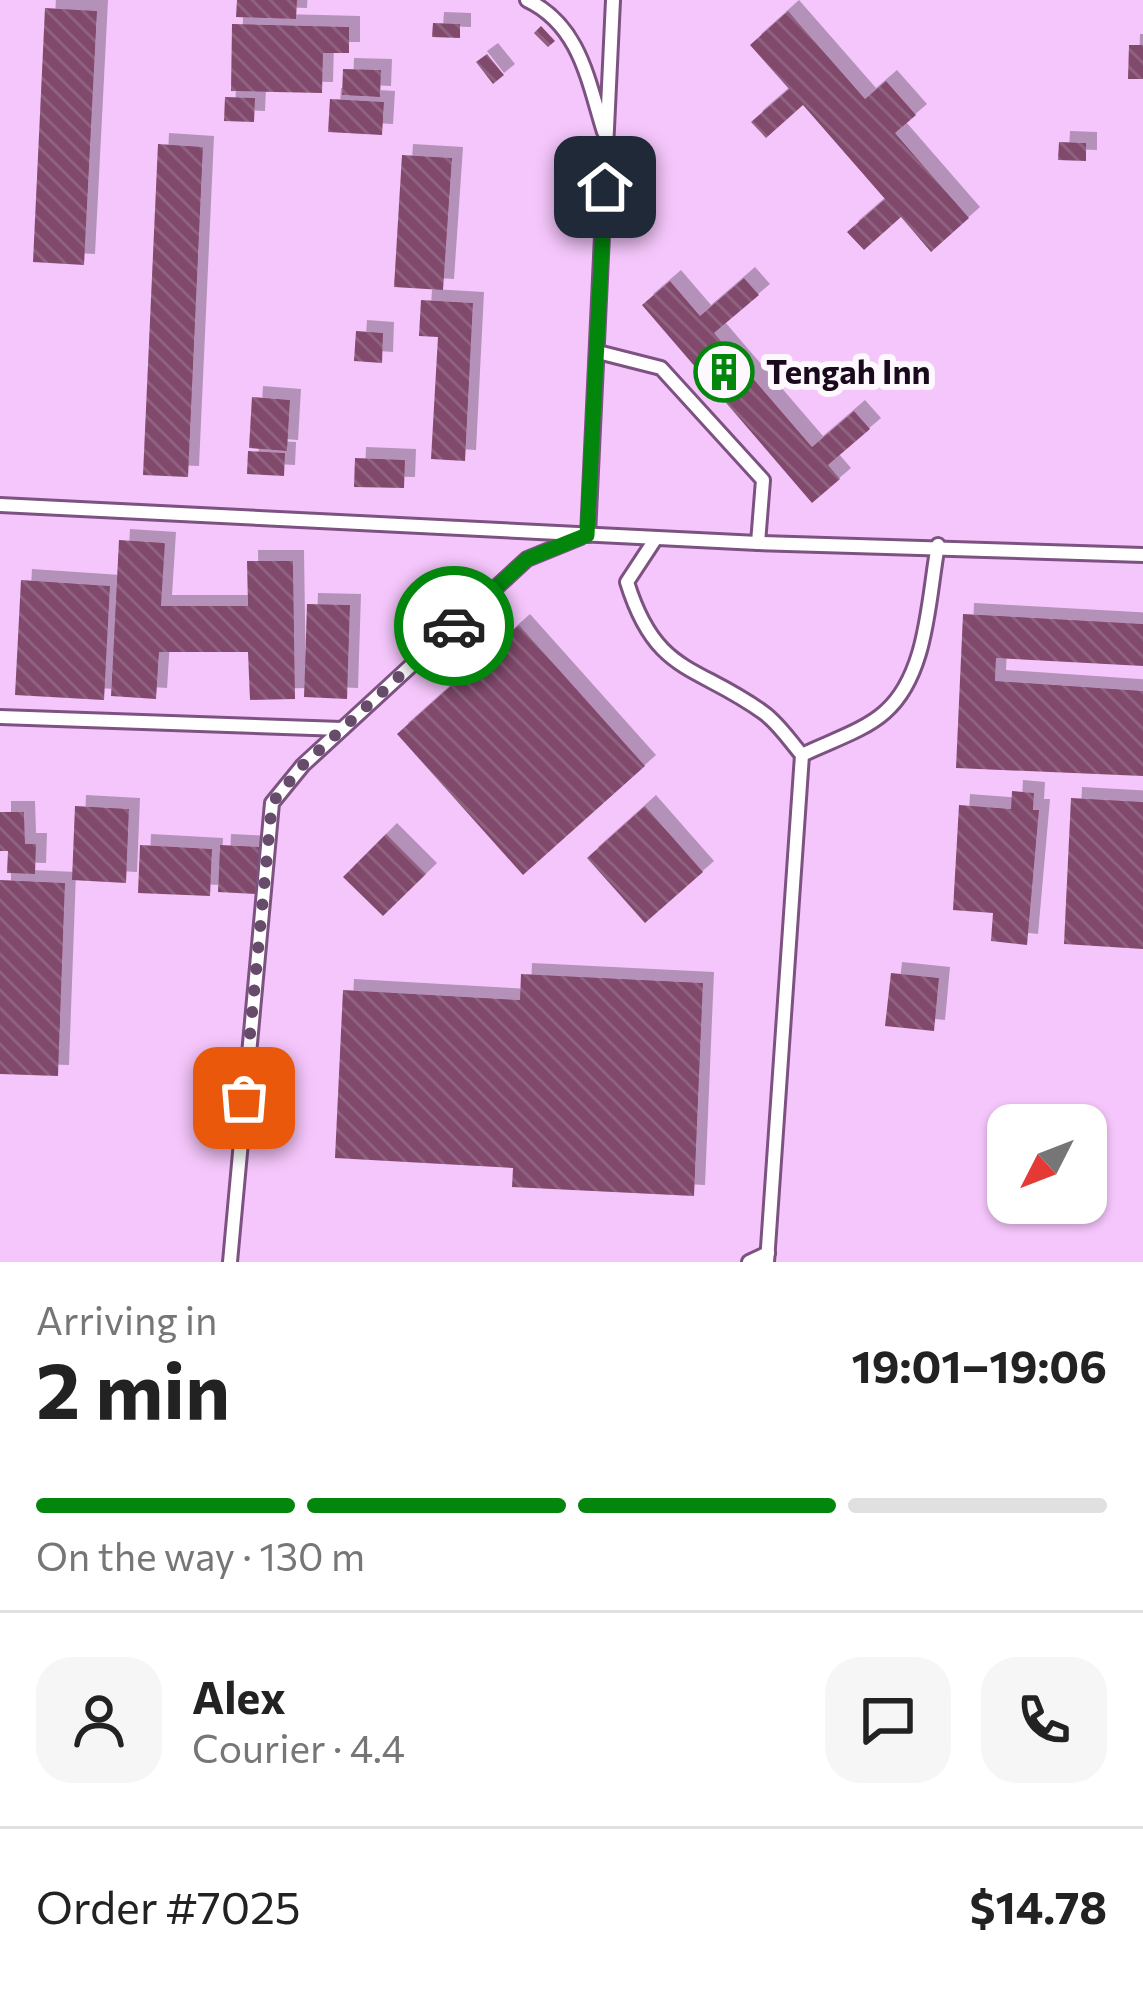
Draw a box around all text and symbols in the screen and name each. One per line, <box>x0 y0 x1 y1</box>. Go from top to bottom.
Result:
pin <box>554 136 656 238</box>
icon: home <box>572 154 638 220</box>
building icon: Tengah Inn <box>693 341 755 403</box>
place label: Tengah Inn <box>766 350 931 391</box>
courier <box>394 566 514 686</box>
icon: car <box>421 593 487 659</box>
pin <box>193 1047 295 1149</box>
icon: bag <box>211 1065 277 1131</box>
north arrow <box>987 1104 1107 1224</box>
map controls <box>987 1104 1107 1224</box>
text: Arriving in <box>36 1295 217 1343</box>
text: 19:01–19:06 <box>851 1337 1107 1392</box>
text: 2 min <box>36 1340 230 1435</box>
text: On the way · 130 m <box>36 1531 365 1579</box>
button: person <box>36 1657 162 1783</box>
button: chat <box>825 1657 951 1783</box>
button: phone <box>981 1657 1107 1783</box>
text: Alex <box>192 1668 286 1723</box>
text: Courier · 4.4 <box>192 1723 405 1771</box>
text: Order #7025 <box>36 1878 301 1933</box>
text: $14.78 <box>970 1878 1107 1933</box>

